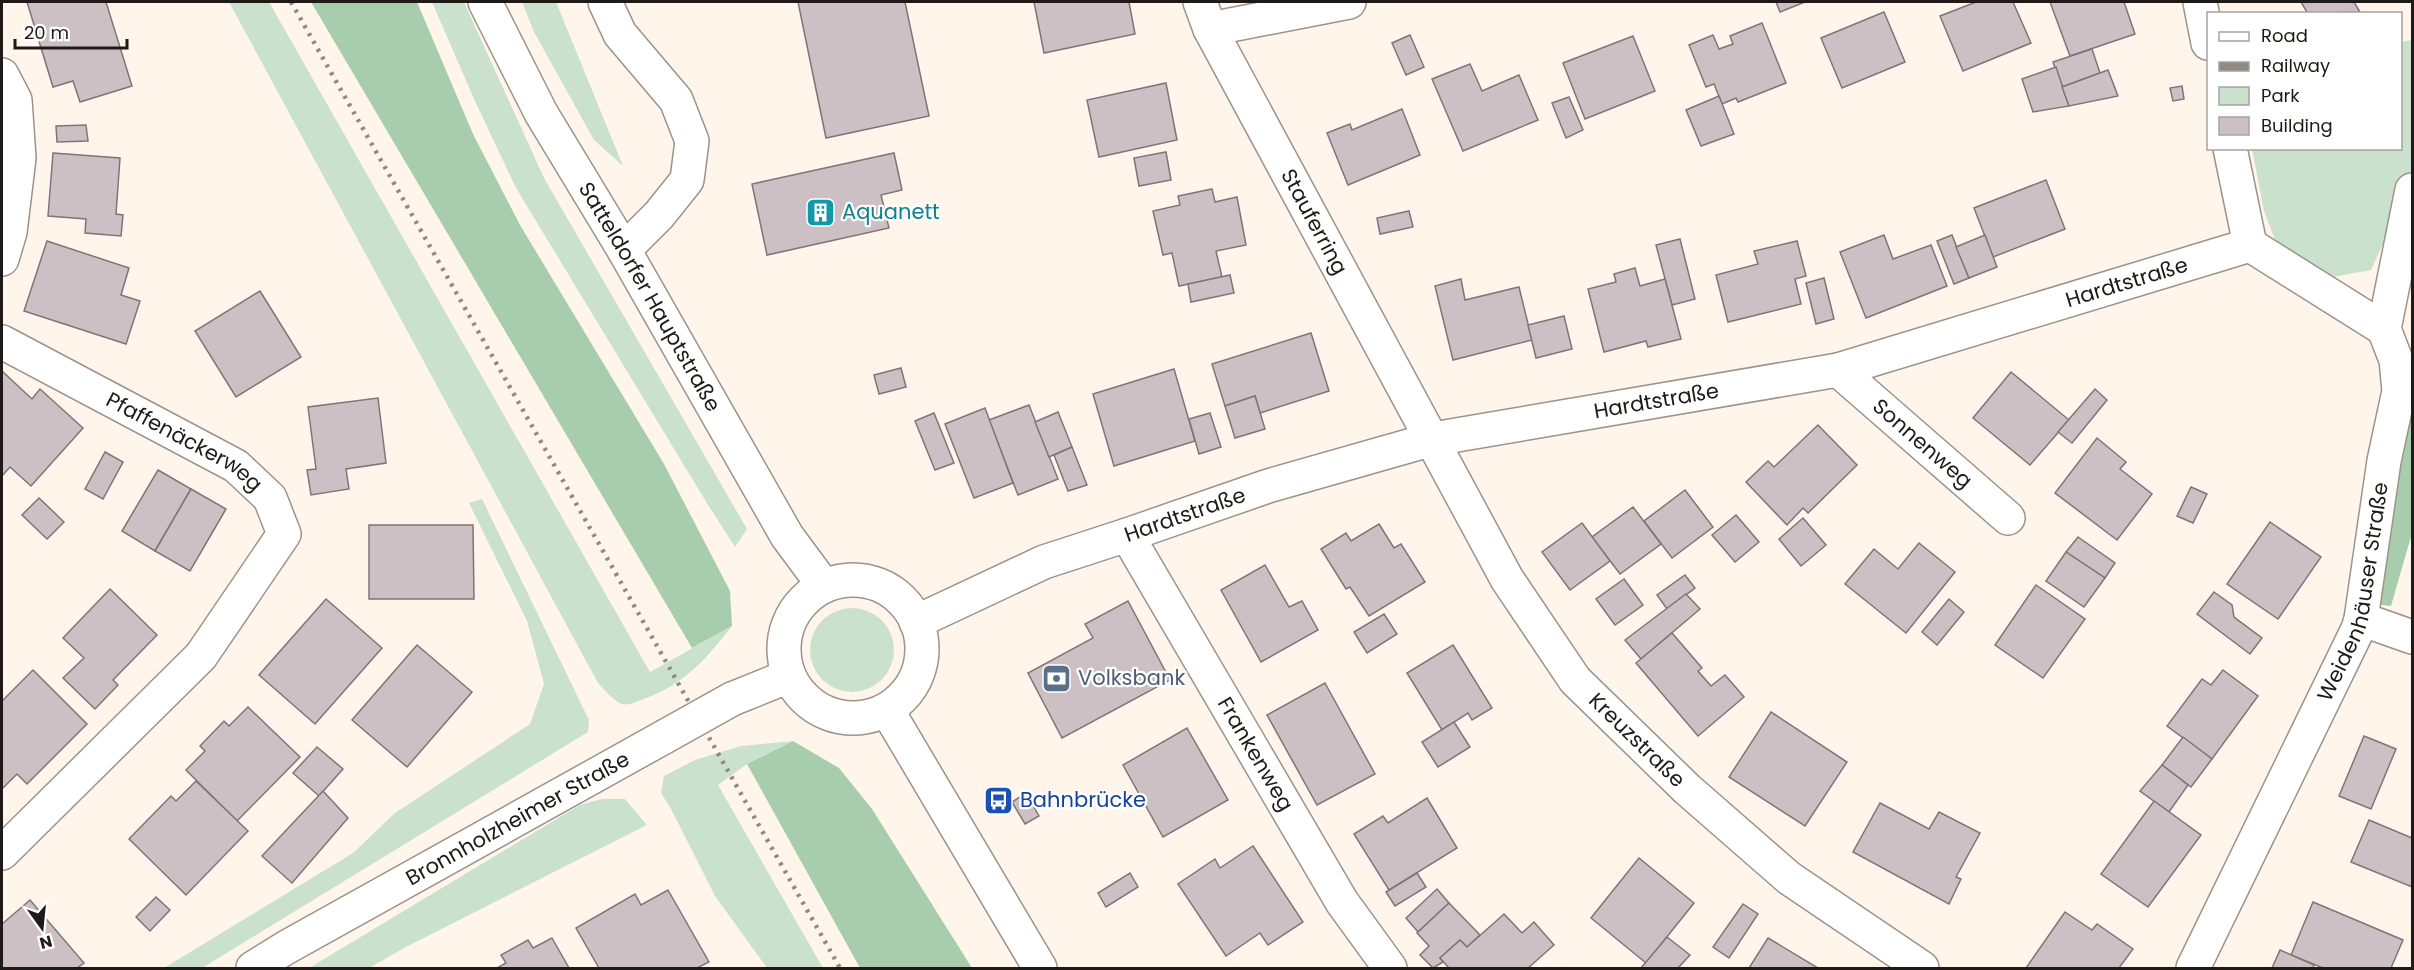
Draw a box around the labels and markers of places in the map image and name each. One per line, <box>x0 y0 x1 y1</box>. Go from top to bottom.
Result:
building icon: Aquanett <box>805 196 837 228</box>
place label: Aquanett <box>842 197 940 226</box>
bank icon: Volksbank <box>1041 662 1073 694</box>
place label: Volksbank <box>1078 663 1185 692</box>
bus stop icon: Bahnbrücke <box>983 784 1015 816</box>
place label: Bahnbrücke <box>1020 785 1146 814</box>

